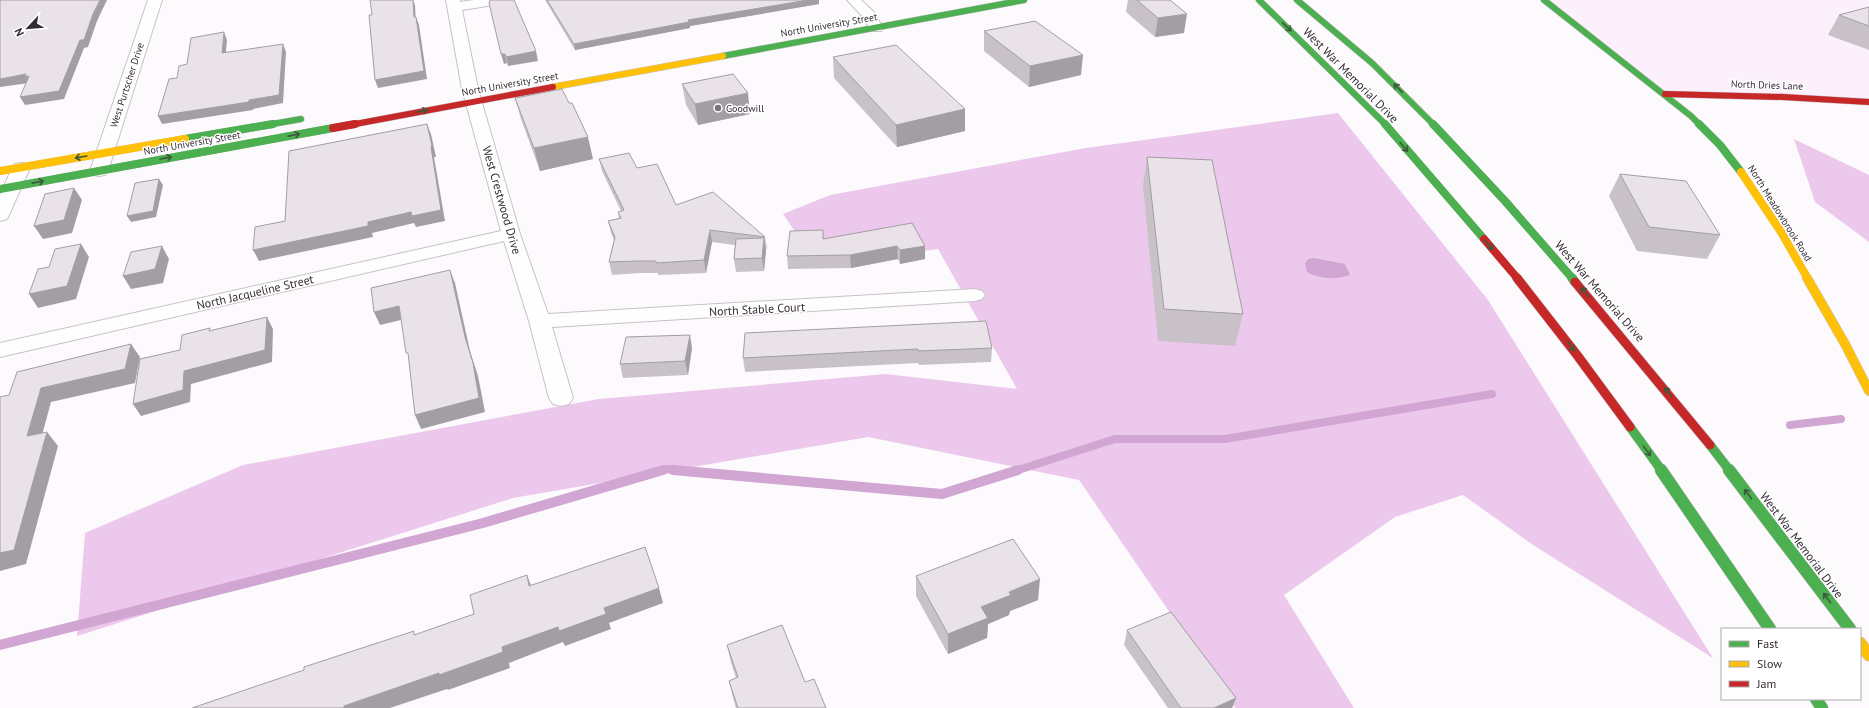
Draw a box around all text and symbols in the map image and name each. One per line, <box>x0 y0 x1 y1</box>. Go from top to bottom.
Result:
north arrow <box>8 8 48 48</box>
street label: North University Street <box>780 10 879 40</box>
one-way arrow <box>1282 22 1292 32</box>
street label: West War Memorial Drive <box>1300 24 1402 126</box>
text: N <box>11 26 27 39</box>
street label: West Purtscher Drive <box>107 41 147 129</box>
street label: North University Street <box>461 69 560 99</box>
street label: North Dries Lane <box>1731 77 1803 93</box>
one-way arrow <box>1393 83 1403 93</box>
place label: Goodwill <box>726 102 764 115</box>
marker: Goodwill <box>713 103 723 113</box>
one-way arrow <box>415 107 428 115</box>
street label: North University Street <box>143 128 242 158</box>
one-way arrow <box>287 131 300 139</box>
one-way arrow <box>1400 141 1409 152</box>
street label: West Crestwood Drive <box>479 144 525 256</box>
one-way arrow <box>74 153 87 161</box>
one-way arrow <box>159 154 172 162</box>
street label: North Meadowbrook Road <box>1745 162 1815 264</box>
one-way arrow <box>31 177 44 185</box>
street label: West War Memorial Drive <box>1552 237 1648 345</box>
one-way arrow <box>1485 240 1494 250</box>
street label: North Jacqueline Street <box>195 271 315 313</box>
one-way arrow <box>1580 287 1589 297</box>
street label: North Stable Court <box>709 299 805 319</box>
one-way arrow <box>1567 340 1575 351</box>
one-way arrow <box>1664 386 1672 397</box>
one-way arrow <box>1643 446 1652 457</box>
one-way arrow <box>1744 488 1753 499</box>
street label: West War Memorial Drive <box>1757 489 1847 601</box>
one-way arrow <box>1823 592 1831 603</box>
legend <box>1721 628 1861 700</box>
text: Fast <box>1757 636 1778 651</box>
text: Slow <box>1757 656 1782 671</box>
text: Jam <box>1756 676 1776 691</box>

